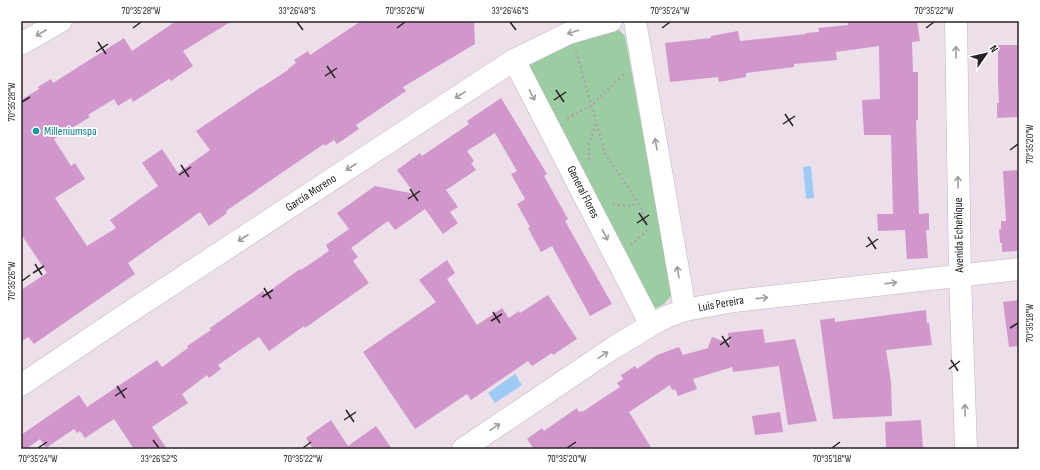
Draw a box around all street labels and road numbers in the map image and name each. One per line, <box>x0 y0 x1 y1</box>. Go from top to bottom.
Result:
street label: General Flores <box>563 163 603 221</box>
street label: García Moreno <box>283 171 339 215</box>
street label: Avenida Echeñique <box>951 197 967 274</box>
street label: Luis Pereira <box>697 293 745 315</box>

